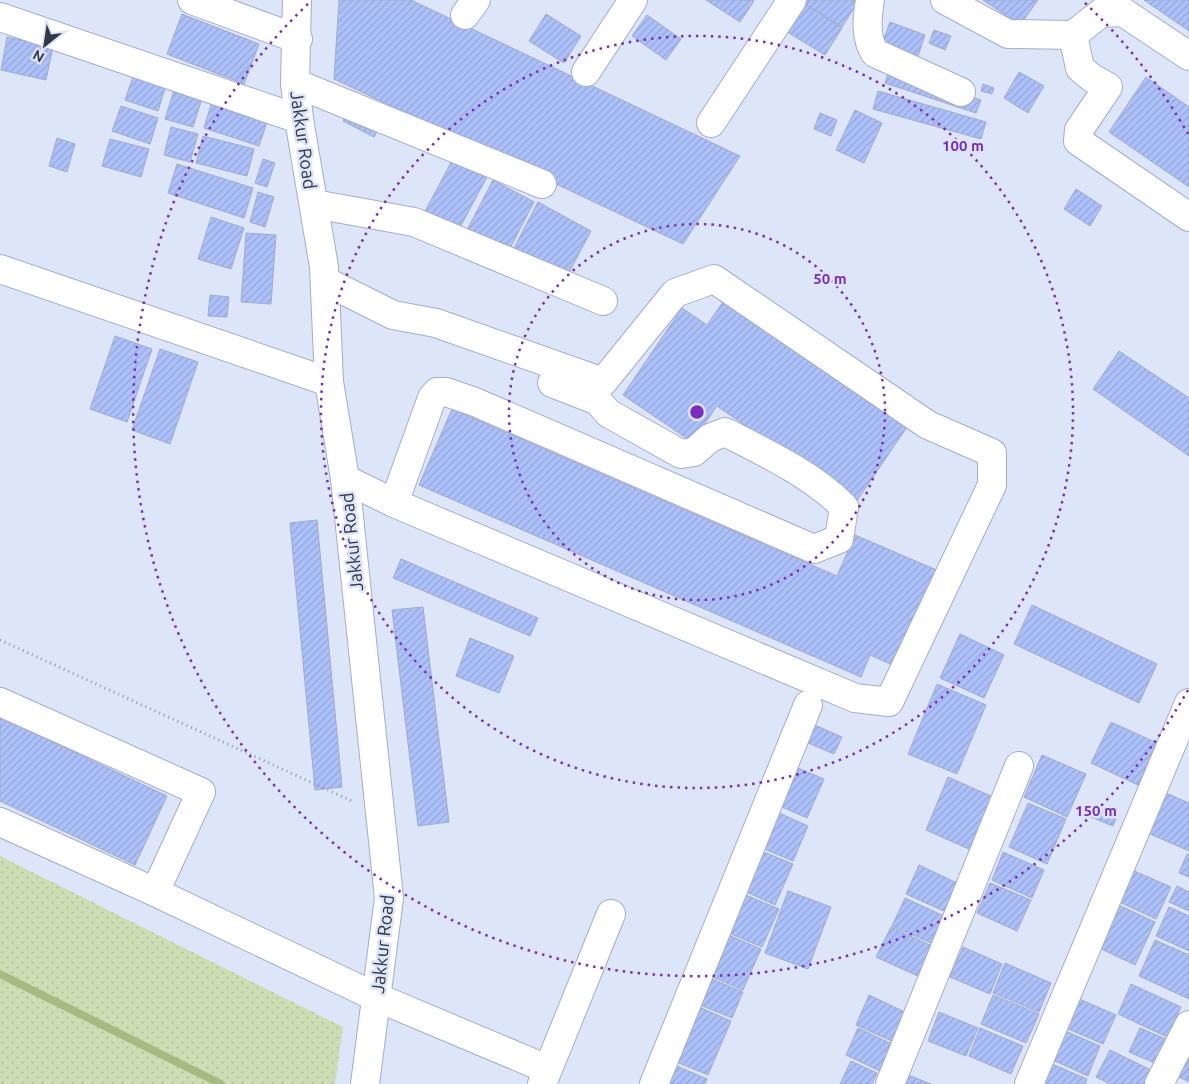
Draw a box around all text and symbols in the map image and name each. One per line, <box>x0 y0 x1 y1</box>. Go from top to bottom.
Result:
north arrow <box>20 20 70 70</box>
text: N <box>30 47 47 66</box>
street label: Jakkur Road <box>287 90 321 190</box>
text: 100 m <box>942 137 984 154</box>
text: 50 m <box>813 270 847 287</box>
centre of rings <box>688 403 706 421</box>
street label: Jakkur Road <box>336 492 366 592</box>
text: 150 m <box>1075 802 1117 819</box>
street label: Jakkur Road <box>367 894 397 994</box>

